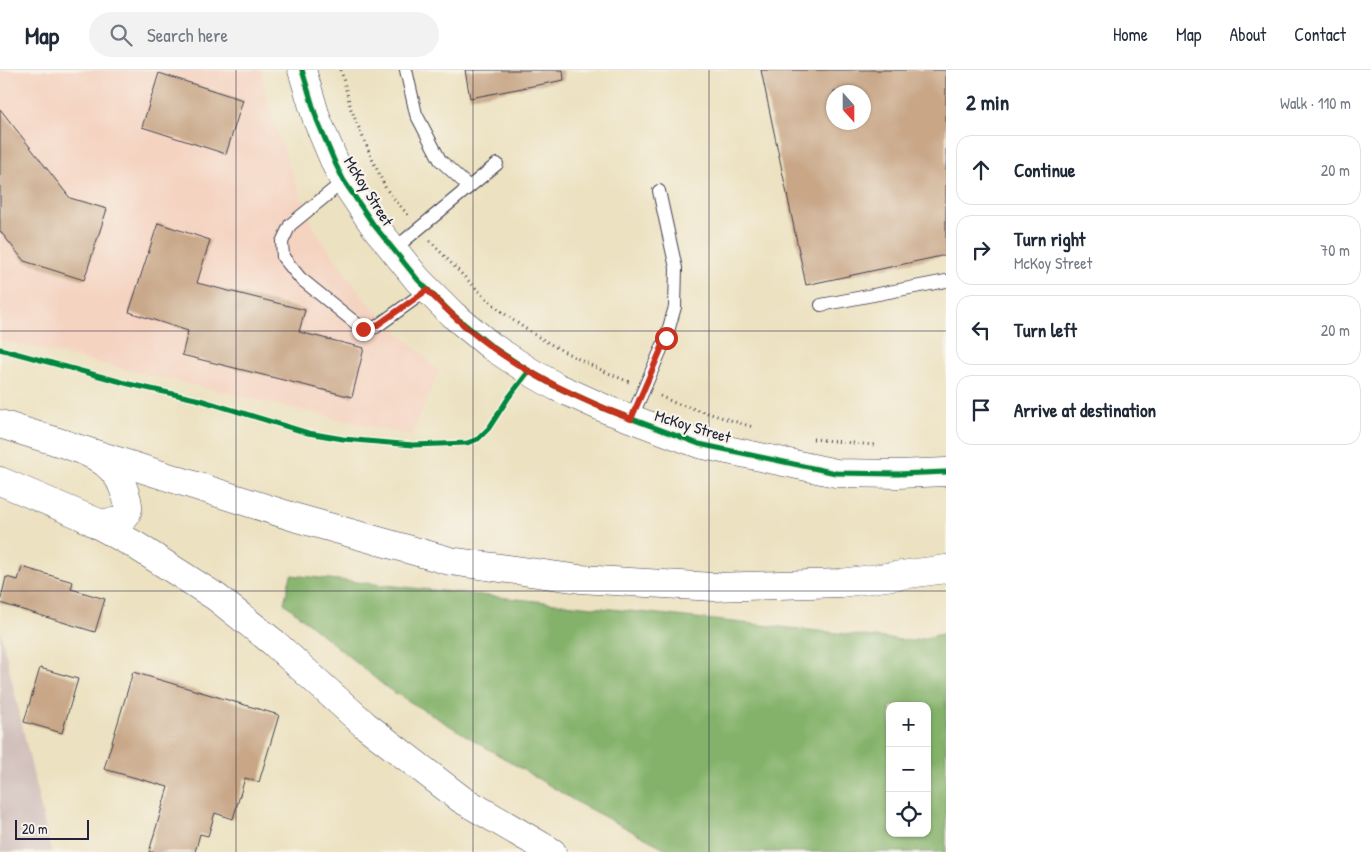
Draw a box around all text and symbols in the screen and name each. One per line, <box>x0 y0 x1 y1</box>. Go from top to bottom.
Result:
search box <box>89 12 439 57</box>
text: Map <box>25 19 59 51</box>
icon: search <box>107 21 135 49</box>
text: Search here <box>147 22 228 48</box>
text: Home <box>1113 22 1148 47</box>
text: Map <box>1176 22 1201 47</box>
text: About <box>1229 22 1266 47</box>
text: Contact <box>1294 22 1346 47</box>
north arrow <box>826 85 871 130</box>
text: 2 min <box>966 88 1009 117</box>
text: Walk · 110 m <box>1280 92 1351 114</box>
street label: McKoy Street <box>339 152 399 230</box>
icon: ahead <box>967 156 995 184</box>
text: Continue <box>1014 157 1075 183</box>
text: 20 m <box>1321 159 1350 181</box>
text: Turn right <box>1014 226 1085 252</box>
icon: right <box>967 236 995 264</box>
text: 70 m <box>1320 239 1350 261</box>
text: McKoy Street <box>1014 252 1092 274</box>
icon: left <box>967 316 995 344</box>
text: Turn left <box>1014 317 1077 343</box>
route end <box>352 318 375 341</box>
text: 20 m <box>1321 319 1350 341</box>
route start <box>655 327 678 350</box>
icon: arrive <box>967 396 995 424</box>
text: Arrive at destination <box>1014 397 1156 423</box>
street label: McKoy Street <box>652 404 734 448</box>
map controls <box>886 702 931 837</box>
button: + <box>886 702 931 747</box>
button: − <box>886 747 931 792</box>
button: locate <box>886 792 931 837</box>
scale bar <box>15 817 89 840</box>
text: 20 m <box>22 819 48 838</box>

